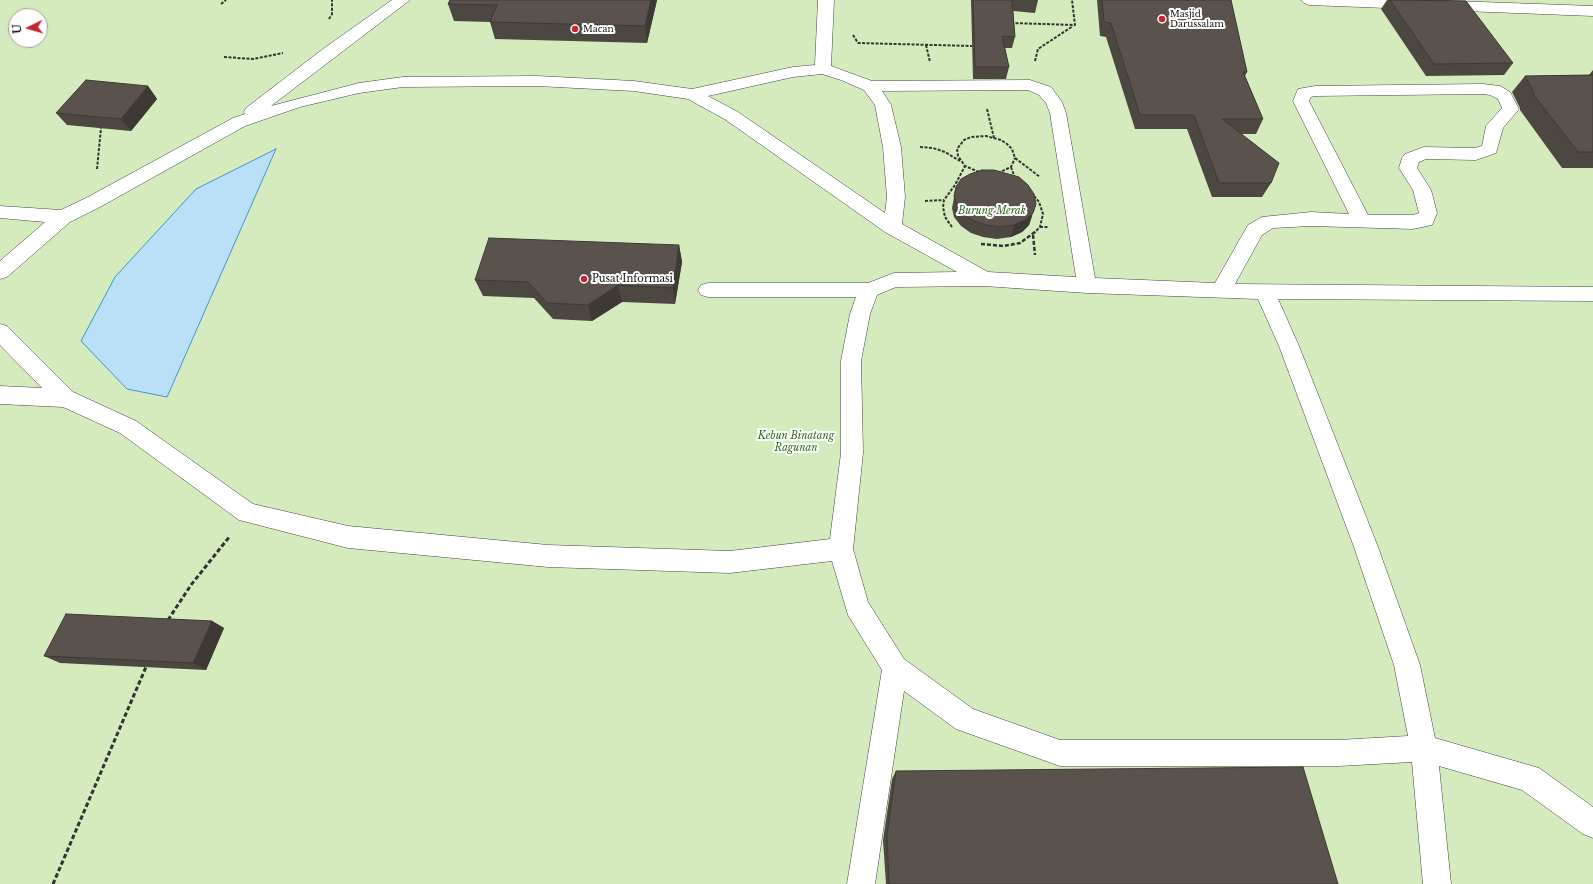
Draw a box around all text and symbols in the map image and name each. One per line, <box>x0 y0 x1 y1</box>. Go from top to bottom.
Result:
north arrow <box>8 8 48 48</box>
place label: Masjid Darussalam <box>1170 9 1224 30</box>
marker: Masjid Darussalam <box>1157 14 1167 24</box>
text: U <box>10 24 24 34</box>
marker: Macan <box>570 24 580 34</box>
place label: Macan <box>583 24 614 34</box>
park label: Burung Merak <box>958 205 1026 217</box>
place label: Pusat Informasi <box>592 273 673 285</box>
marker: Pusat Informasi <box>579 274 589 284</box>
park label: Kebun Binatang Ragunan <box>758 430 834 454</box>

